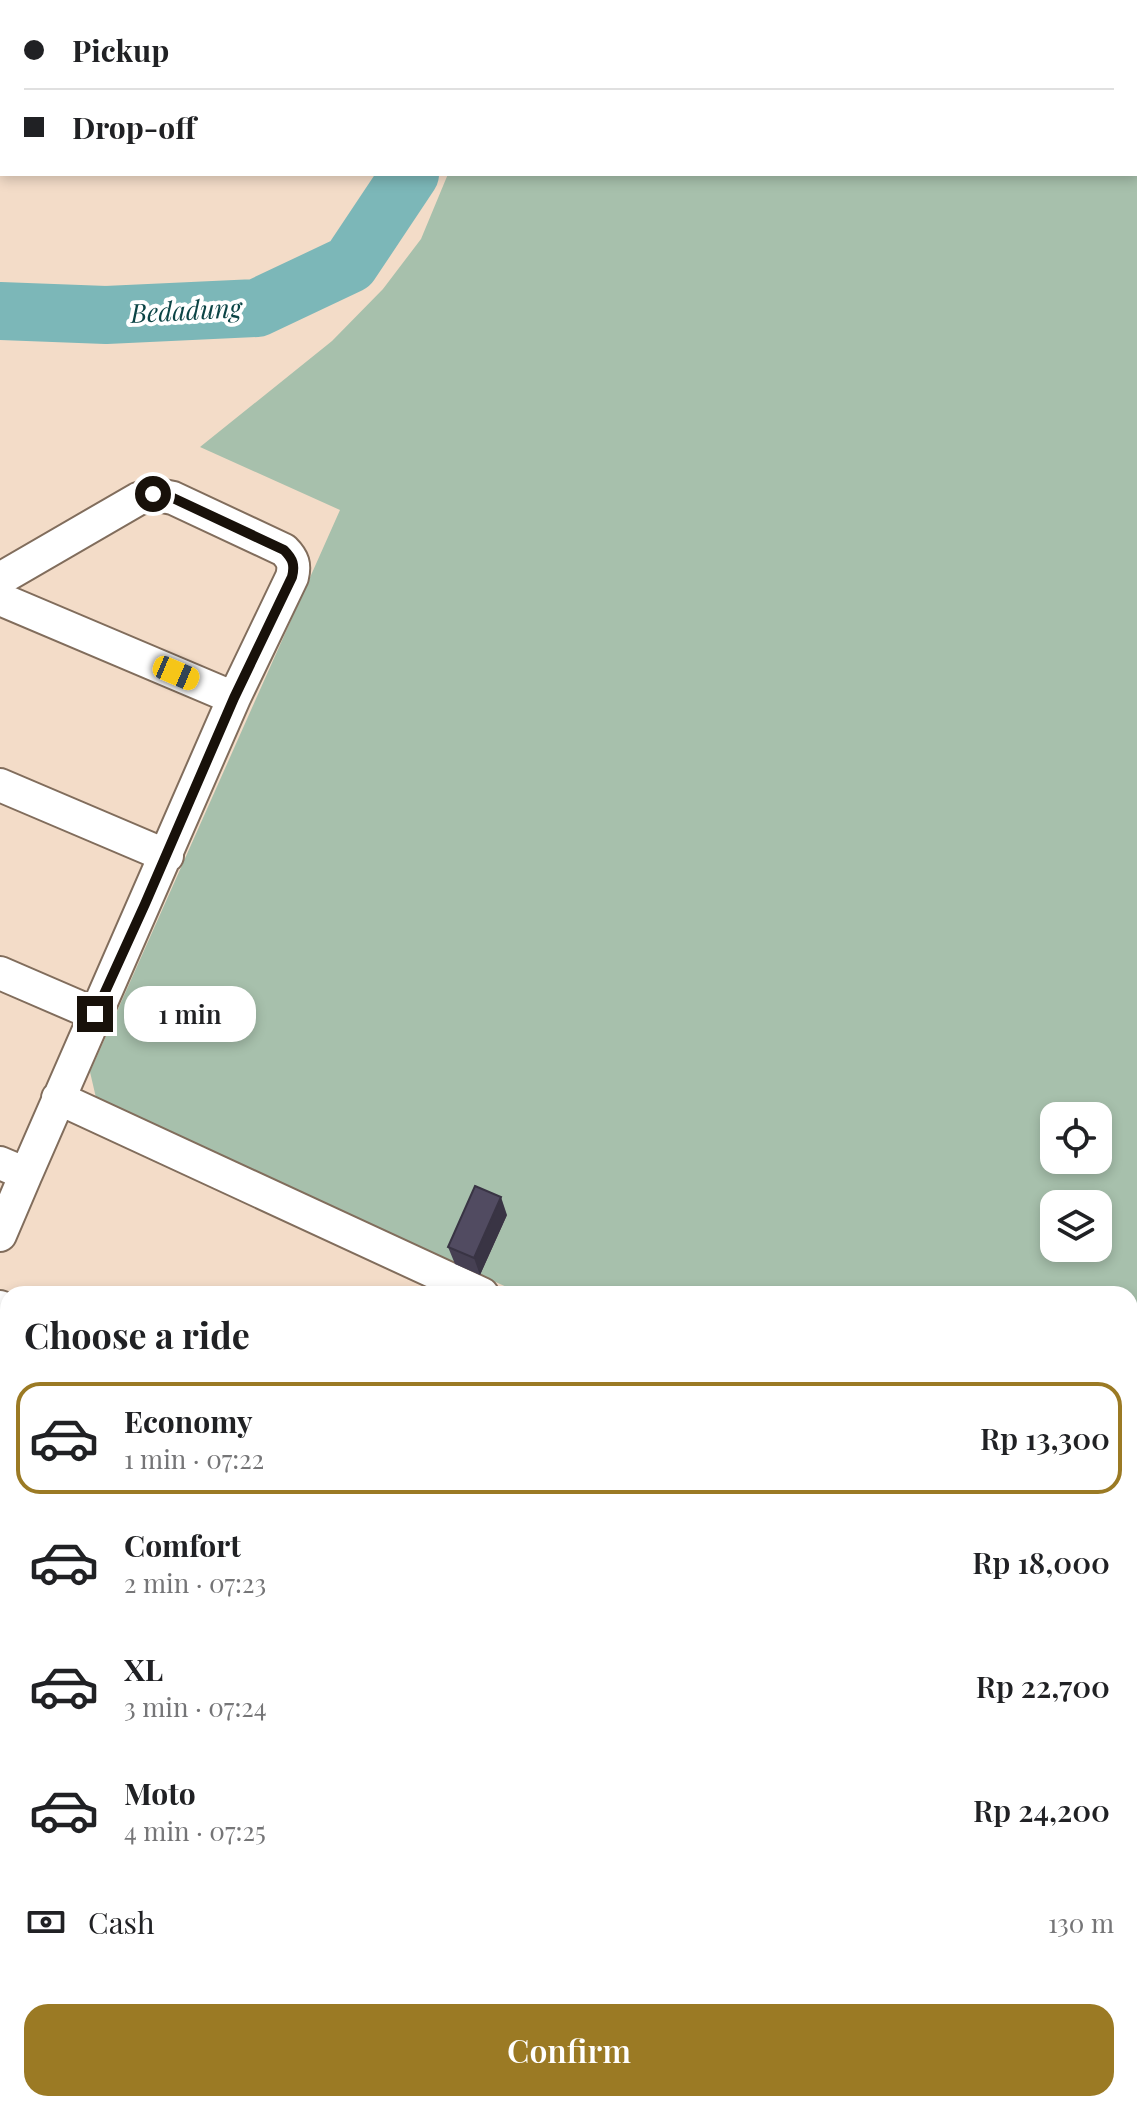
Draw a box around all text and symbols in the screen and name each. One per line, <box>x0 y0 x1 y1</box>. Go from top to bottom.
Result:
text: Pickup <box>72 30 169 70</box>
text: Drop-off <box>72 107 196 147</box>
water label: Bedadung <box>129 289 245 330</box>
route start <box>135 476 171 512</box>
car <box>149 653 203 693</box>
callout: 1 min <box>123 986 255 1042</box>
route end <box>77 996 113 1032</box>
text: 1 min <box>158 996 222 1031</box>
map controls <box>1040 1102 1112 1262</box>
button: locate <box>1040 1102 1112 1174</box>
button: layers <box>1040 1190 1112 1262</box>
text: Choose a ride <box>24 1310 250 1358</box>
text: Economy <box>124 1401 253 1441</box>
icon: car <box>28 1402 100 1474</box>
text: Rp 13,300 <box>980 1418 1110 1458</box>
text: 1 min · 07:22 <box>124 1441 264 1476</box>
text: Comfort <box>124 1525 241 1565</box>
icon: car <box>28 1526 100 1598</box>
text: Rp 18,000 <box>972 1542 1110 1582</box>
text: 2 min · 07:23 <box>124 1565 266 1600</box>
text: XL <box>124 1649 163 1689</box>
icon: car <box>28 1650 100 1722</box>
text: Rp 22,700 <box>976 1666 1110 1706</box>
text: 3 min · 07:24 <box>124 1689 267 1724</box>
text: Moto <box>124 1773 196 1813</box>
icon: car <box>28 1774 100 1846</box>
text: Rp 24,200 <box>973 1790 1110 1830</box>
text: 4 min · 07:25 <box>124 1813 266 1848</box>
icon: cash <box>24 1900 68 1944</box>
text: Cash <box>88 1902 155 1942</box>
text: 130 m <box>1048 1905 1114 1940</box>
button: Confirm <box>24 2004 1114 2096</box>

